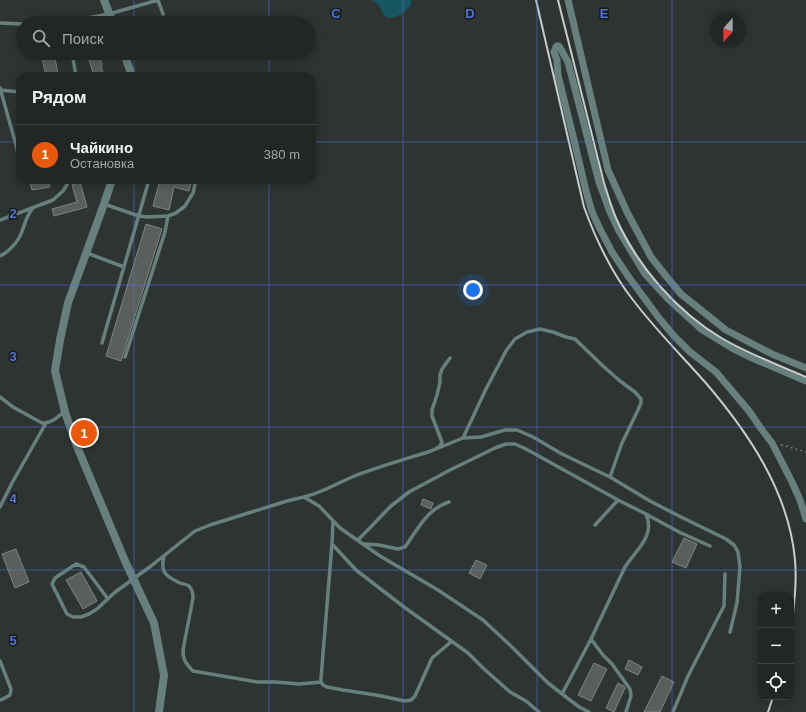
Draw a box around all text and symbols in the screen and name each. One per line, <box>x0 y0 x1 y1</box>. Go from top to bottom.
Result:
text: C <box>331 6 341 21</box>
text: D <box>465 6 475 21</box>
text: E <box>600 6 609 21</box>
north arrow <box>710 12 746 48</box>
search box <box>16 16 316 60</box>
icon: search <box>30 27 52 49</box>
text: Поиск <box>62 30 104 47</box>
text: Рядом <box>32 88 87 107</box>
text: Чайкино <box>70 139 133 156</box>
text: 1 <box>41 147 49 162</box>
text: 380 m <box>264 147 300 162</box>
text: Остановка <box>70 156 134 171</box>
text: 2 <box>9 206 17 221</box>
your location <box>463 280 483 300</box>
text: 3 <box>9 349 17 364</box>
pin: 1 <box>71 418 97 448</box>
text: 4 <box>9 491 17 506</box>
map controls <box>758 592 794 700</box>
button: + <box>758 592 794 628</box>
button: − <box>758 628 794 664</box>
text: 5 <box>9 633 17 648</box>
button: locate <box>758 664 794 700</box>

